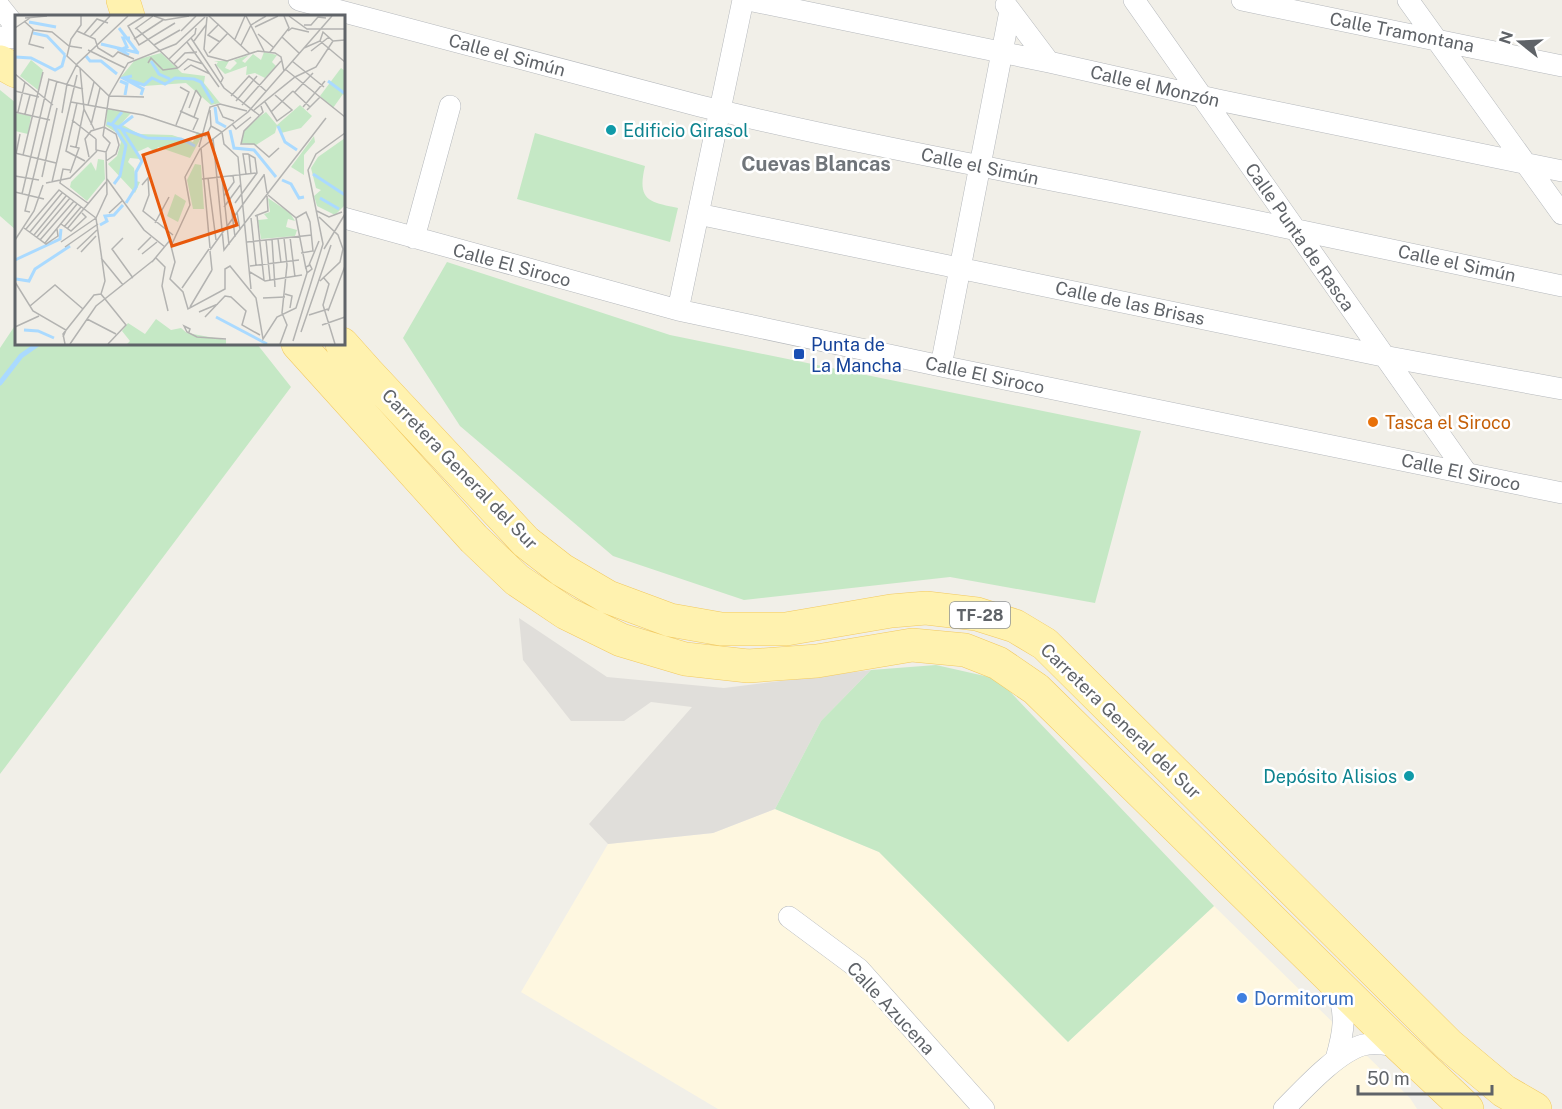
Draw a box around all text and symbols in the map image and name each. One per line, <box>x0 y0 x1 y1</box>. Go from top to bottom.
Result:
street label: Calle Tramontana <box>1328 8 1476 56</box>
north arrow <box>1490 12 1550 72</box>
inset map <box>15 15 345 345</box>
street label: Calle el Simún <box>446 29 568 81</box>
text: N <box>1495 29 1517 46</box>
street label: Calle el Monzón <box>1088 61 1222 111</box>
place label: Edificio Girasol <box>623 120 749 141</box>
marker: Edificio Girasol <box>604 123 618 137</box>
street label: Calle el Simún <box>919 143 1041 189</box>
district label: Cuevas Blancas <box>741 152 891 176</box>
street label: Calle Punta de Rasca <box>1241 159 1359 315</box>
street label: Calle El Siroco <box>451 239 573 291</box>
street label: Calle el Simún <box>1396 240 1518 286</box>
street label: Calle de las Brisas <box>1053 277 1207 329</box>
place label: Punta de La Mancha <box>811 334 902 376</box>
marker: Punta de La Mancha <box>792 347 806 361</box>
street label: Calle El Siroco <box>924 352 1046 398</box>
street label: Carretera General del Sur <box>378 385 542 553</box>
place label: Tasca el Siroco <box>1385 412 1511 433</box>
marker: Tasca el Siroco <box>1366 415 1380 429</box>
street label: Calle El Siroco <box>1400 449 1522 495</box>
road number: TF-28 <box>950 602 1010 628</box>
street label: Carretera General del Sur <box>1037 639 1205 803</box>
place label: Depósito Alisios <box>1263 766 1397 787</box>
marker: Depósito Alisios <box>1402 769 1416 783</box>
street label: Calle Azucena <box>843 957 939 1059</box>
place label: Dormitorum <box>1254 988 1354 1009</box>
marker: Dormitorum <box>1235 991 1249 1005</box>
scale bar <box>1358 1058 1492 1096</box>
text: 50 m <box>1367 1068 1410 1089</box>

